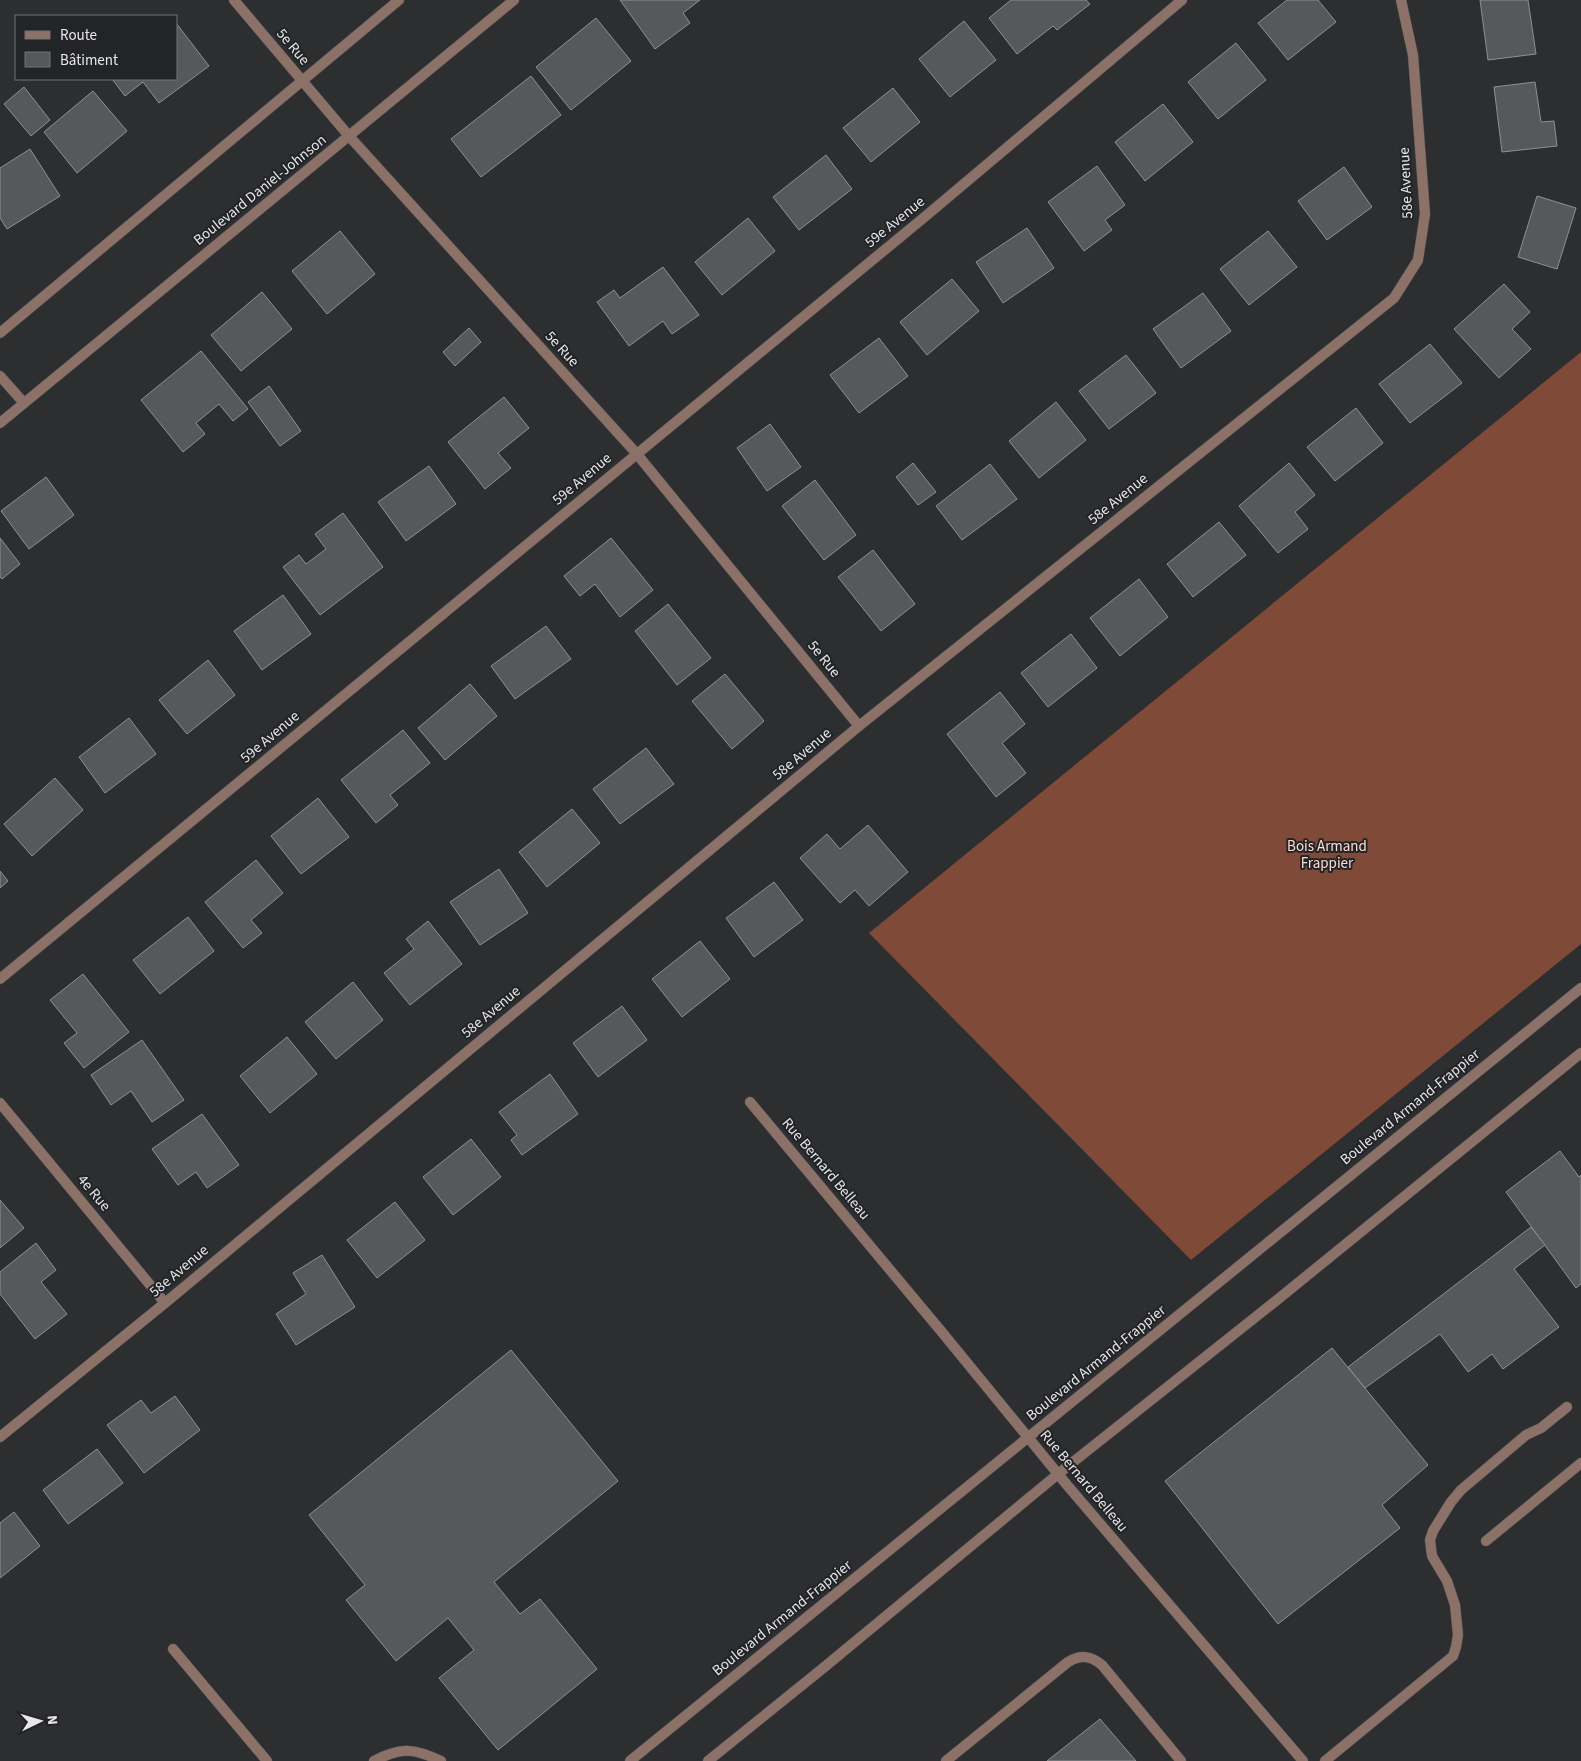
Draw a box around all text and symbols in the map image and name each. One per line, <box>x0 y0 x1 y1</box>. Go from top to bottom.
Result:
legend <box>15 15 178 80</box>
street label: 5e Rue <box>271 24 315 70</box>
text: Route <box>60 25 97 46</box>
text: Bâtiment <box>60 50 118 71</box>
street label: Boulevard Daniel-Johnson <box>189 130 331 250</box>
street label: 58e Avenue <box>1394 147 1418 219</box>
street label: 59e Avenue <box>861 191 929 253</box>
street label: 5e Rue <box>540 326 584 372</box>
street label: 59e Avenue <box>548 448 616 510</box>
street label: 58e Avenue <box>1084 468 1152 530</box>
street label: 5e Rue <box>803 636 845 682</box>
street label: 59e Avenue <box>236 706 304 768</box>
street label: 58e Avenue <box>768 723 836 785</box>
park label: Bois Armand Frappier <box>1287 836 1367 874</box>
street label: 58e Avenue <box>457 981 525 1043</box>
street label: Boulevard Armand-Frappier <box>1336 1044 1485 1170</box>
street label: Rue Bernard Belleau <box>777 1113 875 1225</box>
street label: 4e Rue <box>72 1170 116 1216</box>
street label: 58e Avenue <box>145 1240 213 1302</box>
street label: Boulevard Armand-Frappier <box>1022 1300 1171 1426</box>
street label: Rue Bernard Belleau <box>1035 1425 1133 1537</box>
street label: Boulevard Armand-Frappier <box>708 1555 857 1681</box>
north arrow <box>15 1696 65 1746</box>
text: N <box>42 1714 62 1725</box>

